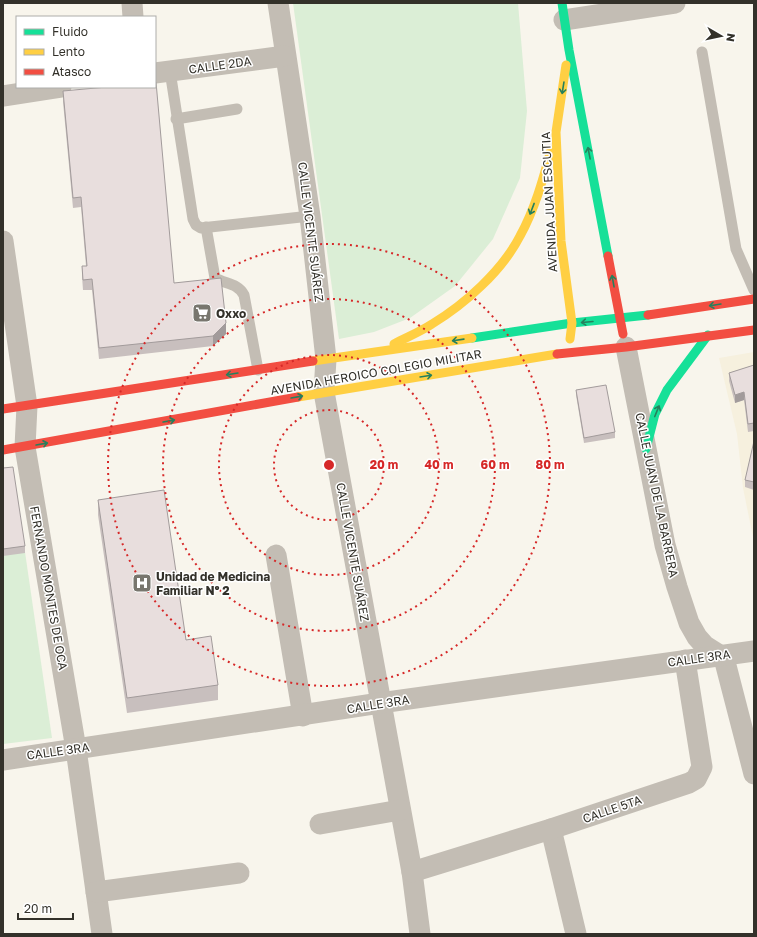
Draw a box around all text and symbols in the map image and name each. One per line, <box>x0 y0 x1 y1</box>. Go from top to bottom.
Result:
legend <box>16 16 156 88</box>
north arrow <box>701 16 741 56</box>
text: Fluido <box>52 24 88 39</box>
text: N <box>724 32 738 43</box>
text: Lento <box>52 44 85 59</box>
street label: CALLE 2DA <box>188 53 252 77</box>
text: Atasco <box>52 64 91 79</box>
one-way arrow <box>559 81 567 94</box>
street label: AVENIDA JUAN ESCUTIA <box>538 131 560 273</box>
one-way arrow <box>584 147 592 160</box>
street label: CALLE VICENTE SUÁREZ <box>295 161 327 303</box>
one-way arrow <box>528 203 536 215</box>
one-way arrow <box>608 275 616 288</box>
one-way arrow <box>709 301 722 309</box>
supermarket icon: Oxxo <box>191 302 213 324</box>
place label: Oxxo <box>216 306 246 321</box>
one-way arrow <box>581 319 594 326</box>
one-way arrow <box>452 336 465 344</box>
street label: AVENIDA HEROICO COLEGIO MILITAR <box>269 346 483 398</box>
one-way arrow <box>226 370 239 378</box>
one-way arrow <box>419 371 432 379</box>
one-way arrow <box>290 393 303 401</box>
one-way arrow <box>653 406 661 418</box>
street label: CALLE JUAN DE LA BARRERA <box>632 411 682 579</box>
one-way arrow <box>163 416 176 424</box>
one-way arrow <box>35 440 48 448</box>
text: 20 m <box>370 457 398 472</box>
text: 40 m <box>425 457 453 472</box>
text: 60 m <box>481 457 509 472</box>
text: 80 m <box>536 457 564 472</box>
centre of rings <box>322 458 336 472</box>
street label: CALLE VICENTE SUÁREZ <box>333 481 373 623</box>
street label: FERNANDO MONTES DE OCA <box>27 505 71 671</box>
place label: Unidad de Medicina Familiar Nº 2 <box>156 569 270 598</box>
hospital icon: Unidad de Medicina Familiar Nº 2 <box>131 572 153 594</box>
street label: CALLE 3RA <box>667 646 731 670</box>
street label: CALLE 3RA <box>346 692 410 716</box>
street label: CALLE 3RA <box>26 739 90 763</box>
street label: CALLE 5TA <box>581 792 643 826</box>
scale bar <box>18 895 73 921</box>
text: 20 m <box>24 901 52 916</box>

